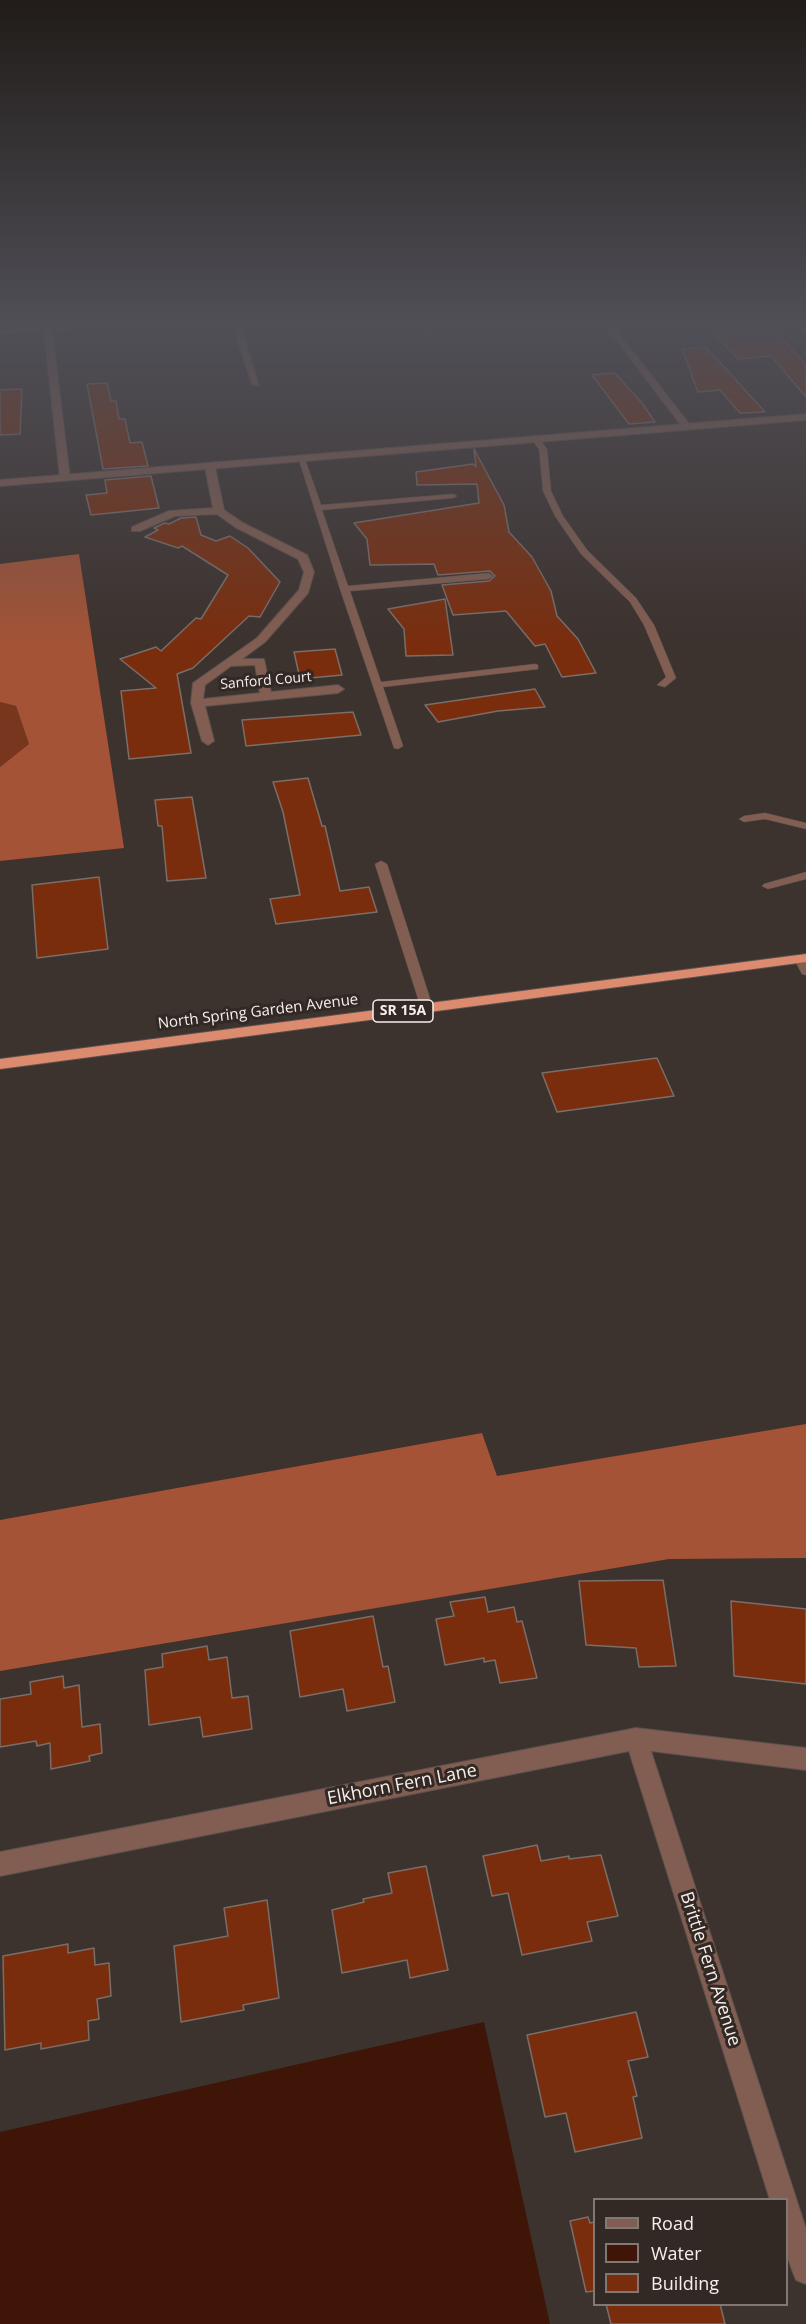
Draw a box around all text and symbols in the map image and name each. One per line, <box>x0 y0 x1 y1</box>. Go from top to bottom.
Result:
street label: Sanford Court <box>220 669 312 693</box>
street label: North Spring Garden Avenue <box>157 991 359 1033</box>
road number: SR 15A <box>373 1000 433 1022</box>
street label: Elkhorn Fern Lane <box>325 1760 479 1810</box>
street label: Brittle Fern Avenue <box>675 1889 745 2049</box>
legend <box>593 2198 788 2306</box>
text: Road <box>651 2211 694 2235</box>
text: Water <box>651 2241 702 2265</box>
text: Building <box>651 2271 719 2295</box>

